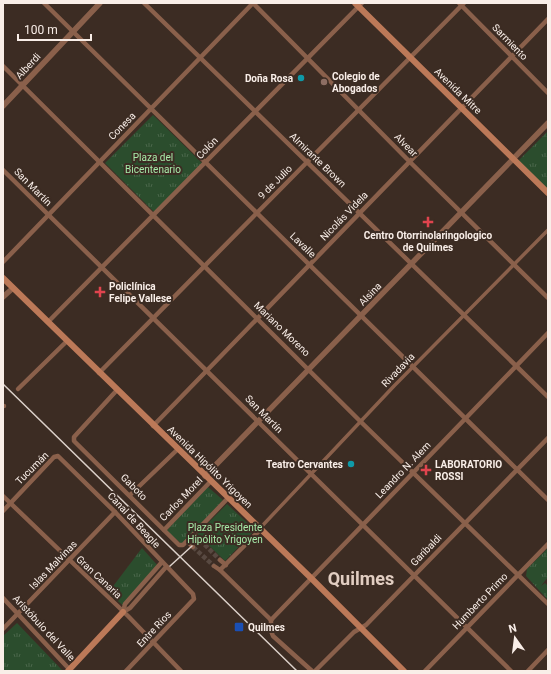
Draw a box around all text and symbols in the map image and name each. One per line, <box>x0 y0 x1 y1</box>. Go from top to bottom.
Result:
scale bar <box>18 16 91 42</box>
street label: Sarmiento <box>490 22 530 62</box>
text: 100 m <box>24 23 58 37</box>
street label: Alberdi <box>13 51 43 81</box>
street label: Avenida Mitre <box>432 66 484 116</box>
place label: Colegio de Abogados <box>332 71 380 94</box>
place label: Doña Rosa <box>245 73 294 84</box>
marker: Doña Rosa <box>296 73 306 83</box>
marker: Colegio de Abogados <box>319 77 329 87</box>
street label: Conesa <box>106 110 138 142</box>
street label: Almirante Brown <box>288 130 348 190</box>
street label: Alvear <box>392 131 420 159</box>
street label: Colón <box>194 135 220 161</box>
park label: Plaza del Bicentenario <box>125 152 181 175</box>
street label: 9 de Julio <box>256 163 294 201</box>
street label: San Martín <box>12 166 54 208</box>
street label: Nicolás Videla <box>318 189 370 243</box>
marker: Centro Otorrinolaringologico de Quilmes <box>422 216 434 228</box>
street label: Lavalle <box>288 230 318 260</box>
place label: Centro Otorrinolaringologico de Quilmes <box>364 230 493 253</box>
street label: Alsina <box>356 280 384 308</box>
place label: Policlínica Felipe Vallese <box>109 281 172 304</box>
marker: Policlínica Felipe Vallese <box>94 286 106 298</box>
street label: Mariano Moreno <box>252 300 312 359</box>
street label: Rivadavia <box>379 351 417 389</box>
street label: San Martín <box>243 393 285 435</box>
street label: Avenida Hipólito Yrigoyen <box>165 424 255 510</box>
street label: Leandro N. Alem <box>373 439 433 500</box>
street label: Tucumán <box>13 449 51 487</box>
place label: Teatro Cervantes <box>266 459 343 470</box>
marker: Teatro Cervantes <box>346 459 356 469</box>
place label: LABORATORIO ROSSI <box>435 459 502 482</box>
marker: LABORATORIO ROSSI <box>420 464 432 476</box>
street label: Gaboto <box>119 472 150 503</box>
street label: Carlos Morel <box>157 475 205 523</box>
street label: Canal de Beagle <box>106 490 162 550</box>
park label: Plaza Presidente Hipólito Yrigoyen <box>187 522 263 545</box>
street label: Garibaldi <box>408 532 444 568</box>
street label: Islas Malvinas <box>27 538 79 592</box>
street label: Gran Canaria <box>74 553 124 601</box>
district label: Quilmes <box>328 568 394 589</box>
street label: Humberto Primo <box>450 570 510 631</box>
street label: Aristóbulo del Valle <box>11 593 77 663</box>
street label: Entre Ríos <box>135 609 173 649</box>
north arrow <box>495 618 535 658</box>
marker: Quilmes <box>233 621 245 633</box>
text: N <box>507 621 518 636</box>
place label: Quilmes <box>248 622 285 633</box>

